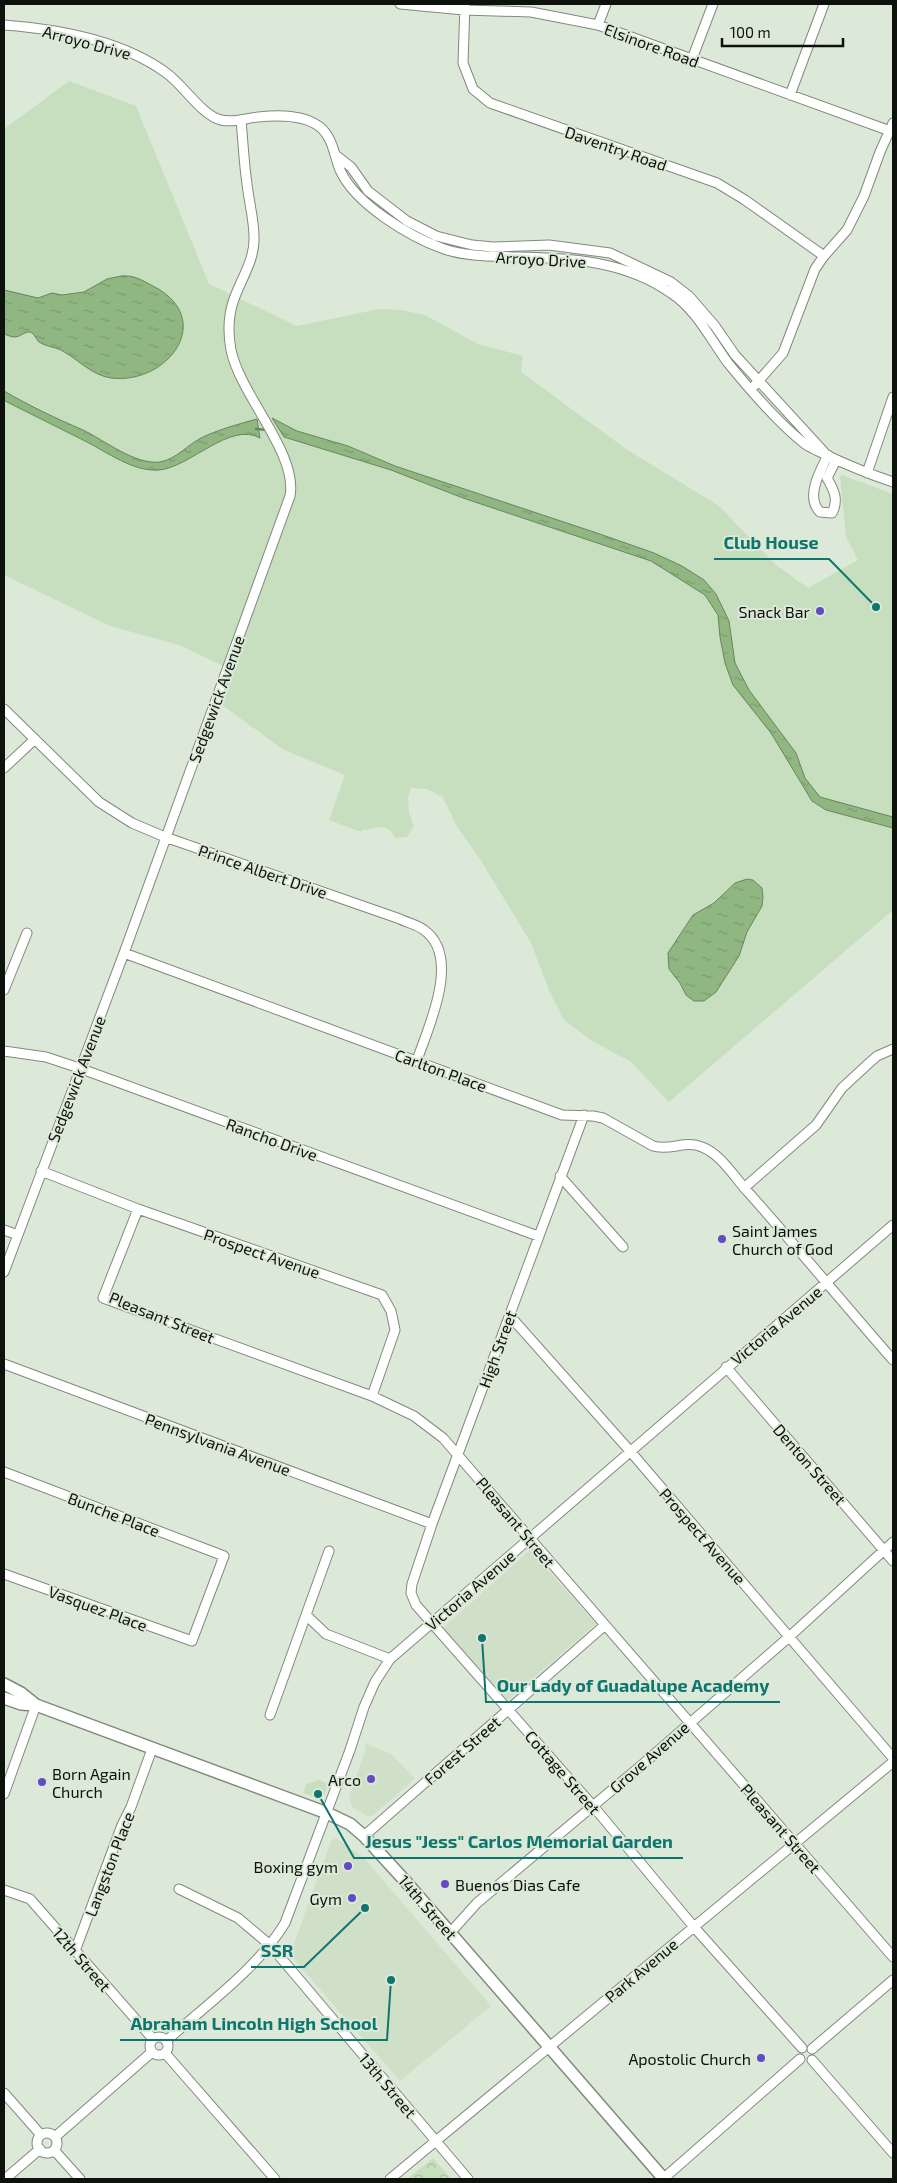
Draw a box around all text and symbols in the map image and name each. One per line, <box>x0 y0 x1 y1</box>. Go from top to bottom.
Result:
scale bar <box>722 15 843 47</box>
street label: Elsinore Road <box>602 19 702 71</box>
street label: Arroyo Drive <box>41 21 133 63</box>
text: 100 m <box>730 23 771 41</box>
street label: Daventry Road <box>562 122 670 174</box>
street label: Arroyo Drive <box>495 247 587 271</box>
callout: Club House <box>714 526 829 559</box>
text: Club House <box>723 531 819 553</box>
place label: Snack Bar <box>738 602 811 621</box>
marker: Snack Bar <box>814 605 826 617</box>
street label: Sedgewick Avenue <box>184 633 248 765</box>
street label: Prince Albert Drive <box>196 840 330 902</box>
street label: Sedgewick Avenue <box>43 1013 109 1145</box>
street label: Carlton Place <box>393 1045 489 1095</box>
street label: Rancho Drive <box>224 1114 320 1164</box>
place label: Saint James Church of God <box>732 1221 833 1258</box>
street label: Prospect Avenue <box>201 1224 323 1282</box>
marker: Saint James Church of God <box>716 1233 728 1245</box>
street label: Victoria Avenue <box>727 1282 825 1368</box>
street label: Pleasant Street <box>107 1287 217 1347</box>
street label: High Street <box>474 1308 520 1390</box>
street label: Pennsylvania Avenue <box>143 1409 293 1479</box>
street label: Denton Street <box>770 1420 850 1508</box>
street label: Pleasant Street <box>473 1473 559 1571</box>
street label: Prospect Avenue <box>656 1484 750 1588</box>
street label: Bunche Place <box>65 1488 163 1540</box>
street label: Victoria Avenue <box>421 1546 519 1634</box>
street label: Vasquez Place <box>46 1581 150 1635</box>
callout: Our Lady of Guadalupe Academy <box>486 1669 780 1702</box>
text: Our Lady of Guadalupe Academy <box>497 1674 770 1696</box>
street label: Forest Street <box>420 1712 504 1788</box>
street label: Grove Avenue <box>605 1717 693 1797</box>
street label: Cottage Street <box>521 1726 605 1818</box>
place label: Born Again Church <box>52 1764 131 1801</box>
place label: Arco <box>328 1770 361 1789</box>
marker: Arco <box>365 1773 377 1785</box>
marker: Born Again Church <box>36 1776 48 1788</box>
street label: Pleasant Street <box>737 1780 825 1876</box>
street label: Langston Place <box>80 1809 138 1919</box>
callout: Jesus "Jess" Carlos Memorial Garden <box>354 1825 683 1858</box>
text: Jesus "Jess" Carlos Memorial Garden <box>365 1830 673 1852</box>
place label: Boxing gym <box>254 1857 338 1876</box>
marker: Boxing gym <box>342 1860 354 1872</box>
street label: 14th Street <box>395 1871 461 1943</box>
place label: Buenos Dias Cafe <box>455 1875 580 1894</box>
marker: Buenos Dias Cafe <box>439 1878 451 1890</box>
place label: Gym <box>309 1889 342 1908</box>
marker: Gym <box>346 1892 358 1904</box>
street label: 12th Street <box>49 1923 115 1995</box>
callout: SSR <box>251 1934 304 1967</box>
street label: Park Avenue <box>601 1934 681 2006</box>
text: SSR <box>261 1939 294 1961</box>
callout: Abraham Lincoln High School <box>120 2007 387 2040</box>
text: Abraham Lincoln High School <box>130 2012 378 2034</box>
street label: 13th Street <box>355 2049 421 2121</box>
place label: Apostolic Church <box>628 2049 751 2068</box>
marker: Apostolic Church <box>755 2052 767 2064</box>

